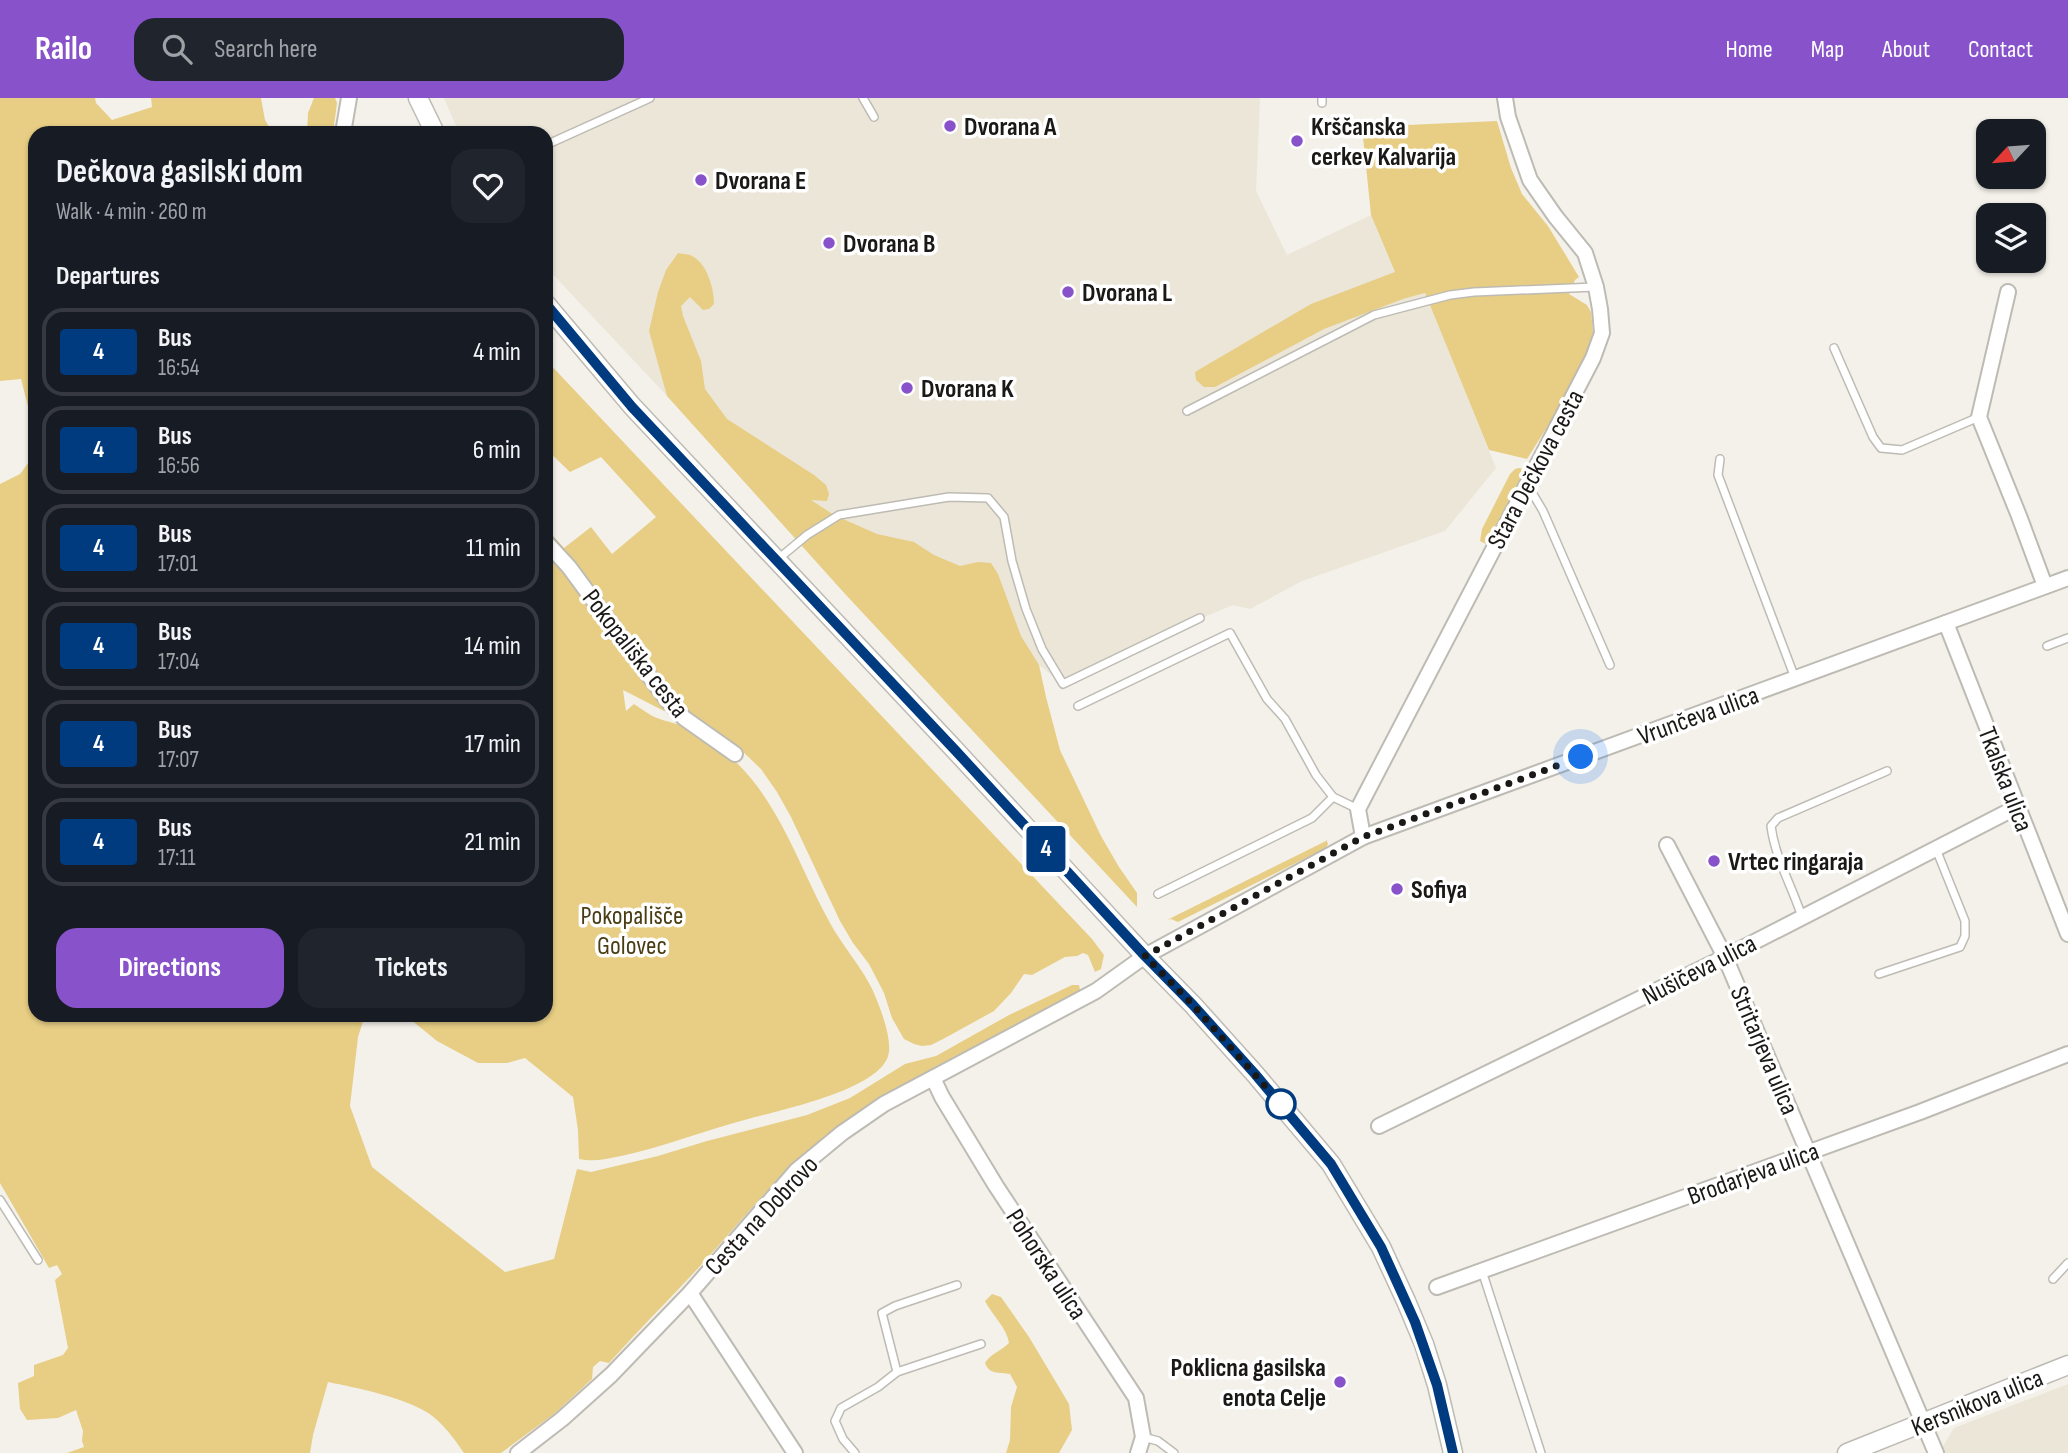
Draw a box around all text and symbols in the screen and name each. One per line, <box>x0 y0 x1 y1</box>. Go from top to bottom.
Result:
search box <box>134 18 624 81</box>
text: Railo <box>35 29 92 69</box>
icon: search <box>158 30 196 68</box>
text: Search here <box>214 34 318 65</box>
text: Home <box>1725 35 1773 64</box>
text: Map <box>1811 35 1844 64</box>
text: About <box>1882 35 1930 64</box>
text: Contact <box>1968 35 2033 64</box>
place label: Dvorana A <box>964 112 1057 143</box>
place label: Krščanska cerkev Kalvarija <box>1311 112 1456 173</box>
marker: Dvorana A <box>942 118 958 134</box>
north arrow <box>1976 119 2046 189</box>
map controls <box>1976 119 2046 273</box>
marker: Krščanska cerkev Kalvarija <box>1289 133 1305 149</box>
button: heart <box>451 149 525 223</box>
text: Dečkova gasilski dom <box>56 152 303 192</box>
place label: Dvorana E <box>715 166 806 197</box>
marker: Dvorana E <box>693 172 709 188</box>
text: Walk · 4 min · 260 m <box>56 198 206 226</box>
button: layers <box>1976 203 2046 273</box>
place label: Dvorana B <box>843 229 935 260</box>
marker: Dvorana B <box>821 235 837 251</box>
text: Departures <box>56 261 160 292</box>
place label: Dvorana L <box>1082 278 1172 309</box>
marker: Dvorana L <box>1060 284 1076 300</box>
text: Bus <box>158 323 192 354</box>
text: 4 <box>93 337 104 366</box>
text: 4 min <box>473 337 521 368</box>
text: 16:54 <box>158 354 199 382</box>
place label: Dvorana K <box>921 374 1014 405</box>
marker: Dvorana K <box>899 380 915 396</box>
street label: Stara Dečkova cesta <box>1481 385 1591 555</box>
text: Bus <box>158 421 192 452</box>
text: 4 <box>93 435 104 464</box>
text: 6 min <box>473 435 521 466</box>
text: 16:56 <box>158 452 200 480</box>
text: Bus <box>158 519 192 550</box>
text: 4 <box>93 533 104 562</box>
text: 11 min <box>466 533 521 564</box>
text: 17:01 <box>158 550 198 578</box>
street label: Pokopališka cesta <box>575 584 695 724</box>
text: Bus <box>158 617 192 648</box>
text: 4 <box>93 631 104 660</box>
text: 14 min <box>464 631 521 662</box>
text: 17:04 <box>158 648 199 676</box>
street label: Vrunčeva ulica <box>1634 680 1763 753</box>
text: Bus <box>158 715 192 746</box>
street label: Tkalska ulica <box>1970 723 2039 836</box>
text: 4 <box>93 729 104 758</box>
text: 17 min <box>465 729 521 760</box>
your location <box>1563 739 1598 774</box>
text: 17:07 <box>158 746 199 774</box>
text: Bus <box>158 813 192 844</box>
line badge: 4 <box>1023 826 1069 872</box>
text: 4 <box>93 827 104 856</box>
text: 21 min <box>464 827 521 858</box>
text: 4 <box>1040 834 1052 863</box>
text: 17:11 <box>158 844 196 872</box>
place label: Vrtec ringaraja <box>1728 847 1864 878</box>
marker: Vrtec ringaraja <box>1706 853 1722 869</box>
place label: Sofiya <box>1411 875 1467 906</box>
marker: Sofiya <box>1389 881 1405 897</box>
park label: Pokopališče Golovec <box>580 901 684 962</box>
button: Directions <box>56 928 284 1008</box>
button: Tickets <box>298 928 525 1008</box>
street label: Nušičeva ulica <box>1637 928 1762 1012</box>
street label: Stritarjeva ulica <box>1723 982 1805 1119</box>
unlabelled marker <box>1266 1089 1296 1119</box>
street label: Brodarjeva ulica <box>1684 1136 1823 1213</box>
street label: Cesta na Dobrovo <box>699 1150 825 1282</box>
street label: Pohorska ulica <box>999 1204 1093 1326</box>
place label: Poklicna gasilska enota Celje <box>1171 1353 1326 1414</box>
street label: Kersnikova ulica <box>1907 1363 2048 1444</box>
marker: Poklicna gasilska enota Celje <box>1332 1374 1348 1390</box>

